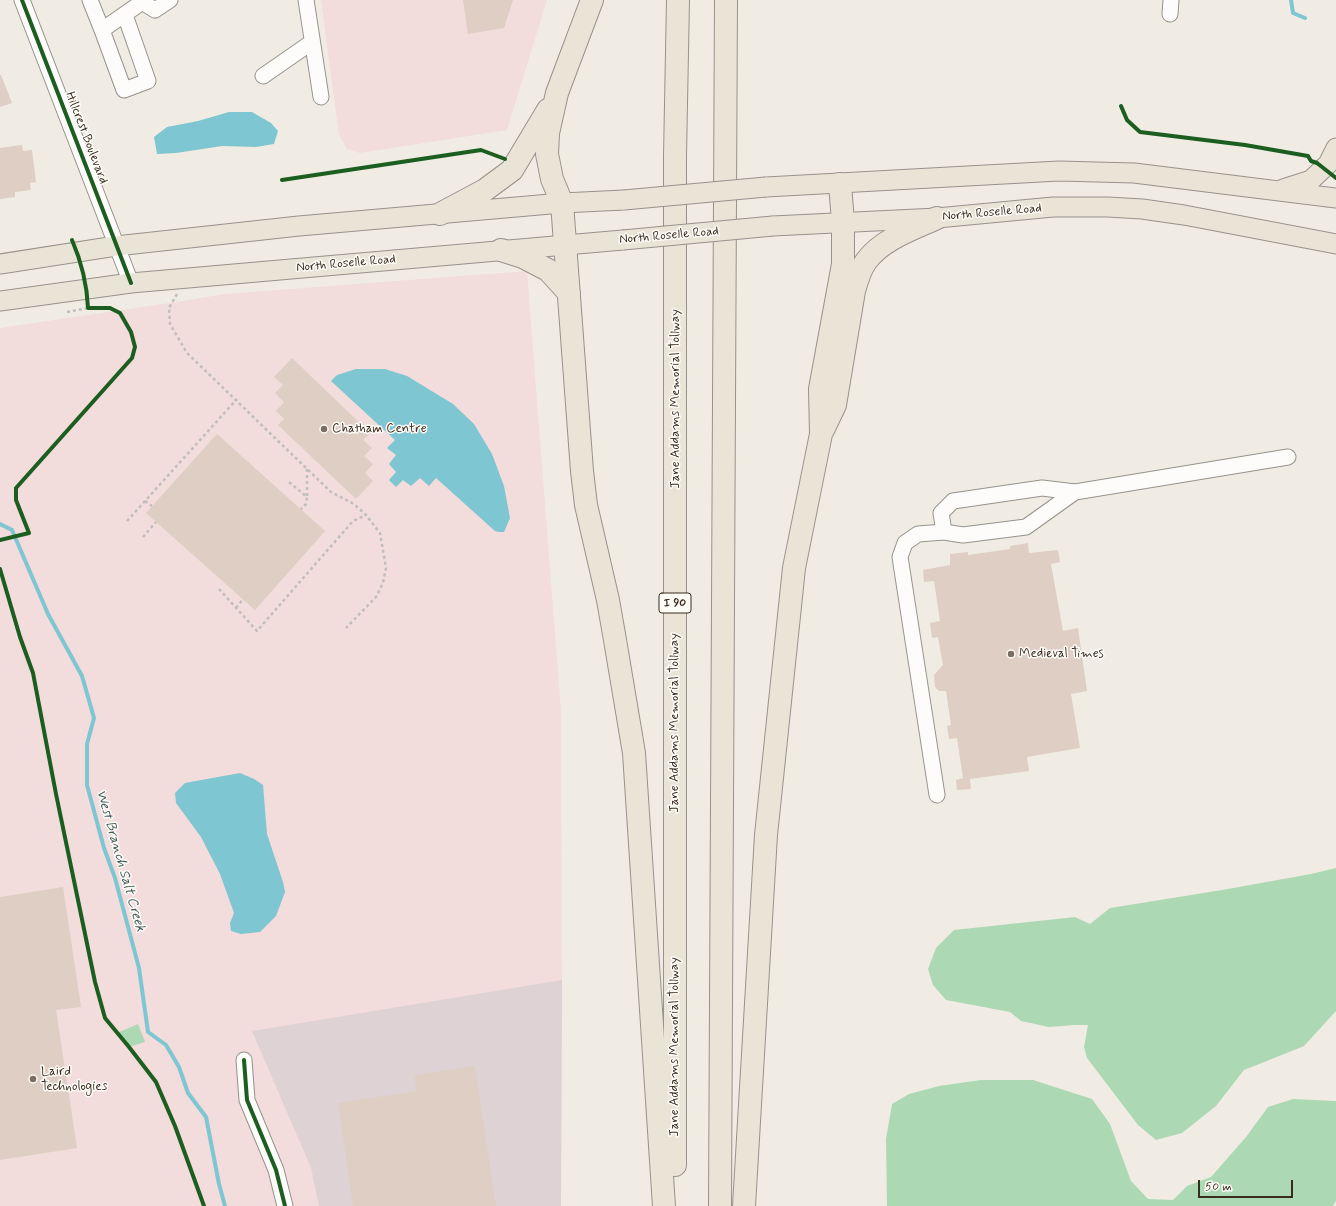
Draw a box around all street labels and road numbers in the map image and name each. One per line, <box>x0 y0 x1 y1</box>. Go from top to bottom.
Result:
street label: Hillcrest Boulevard <box>61 90 111 186</box>
street label: North Roselle Road <box>942 201 1042 225</box>
street label: North Roselle Road <box>619 224 719 248</box>
street label: North Roselle Road <box>296 252 396 276</box>
street label: Jane Addams Memorial Tollway <box>668 309 684 489</box>
road number: I 90 <box>659 593 691 613</box>
street label: Jane Addams Memorial Tollway <box>667 633 683 813</box>
street label: Jane Addams Memorial Tollway <box>667 957 683 1137</box>

